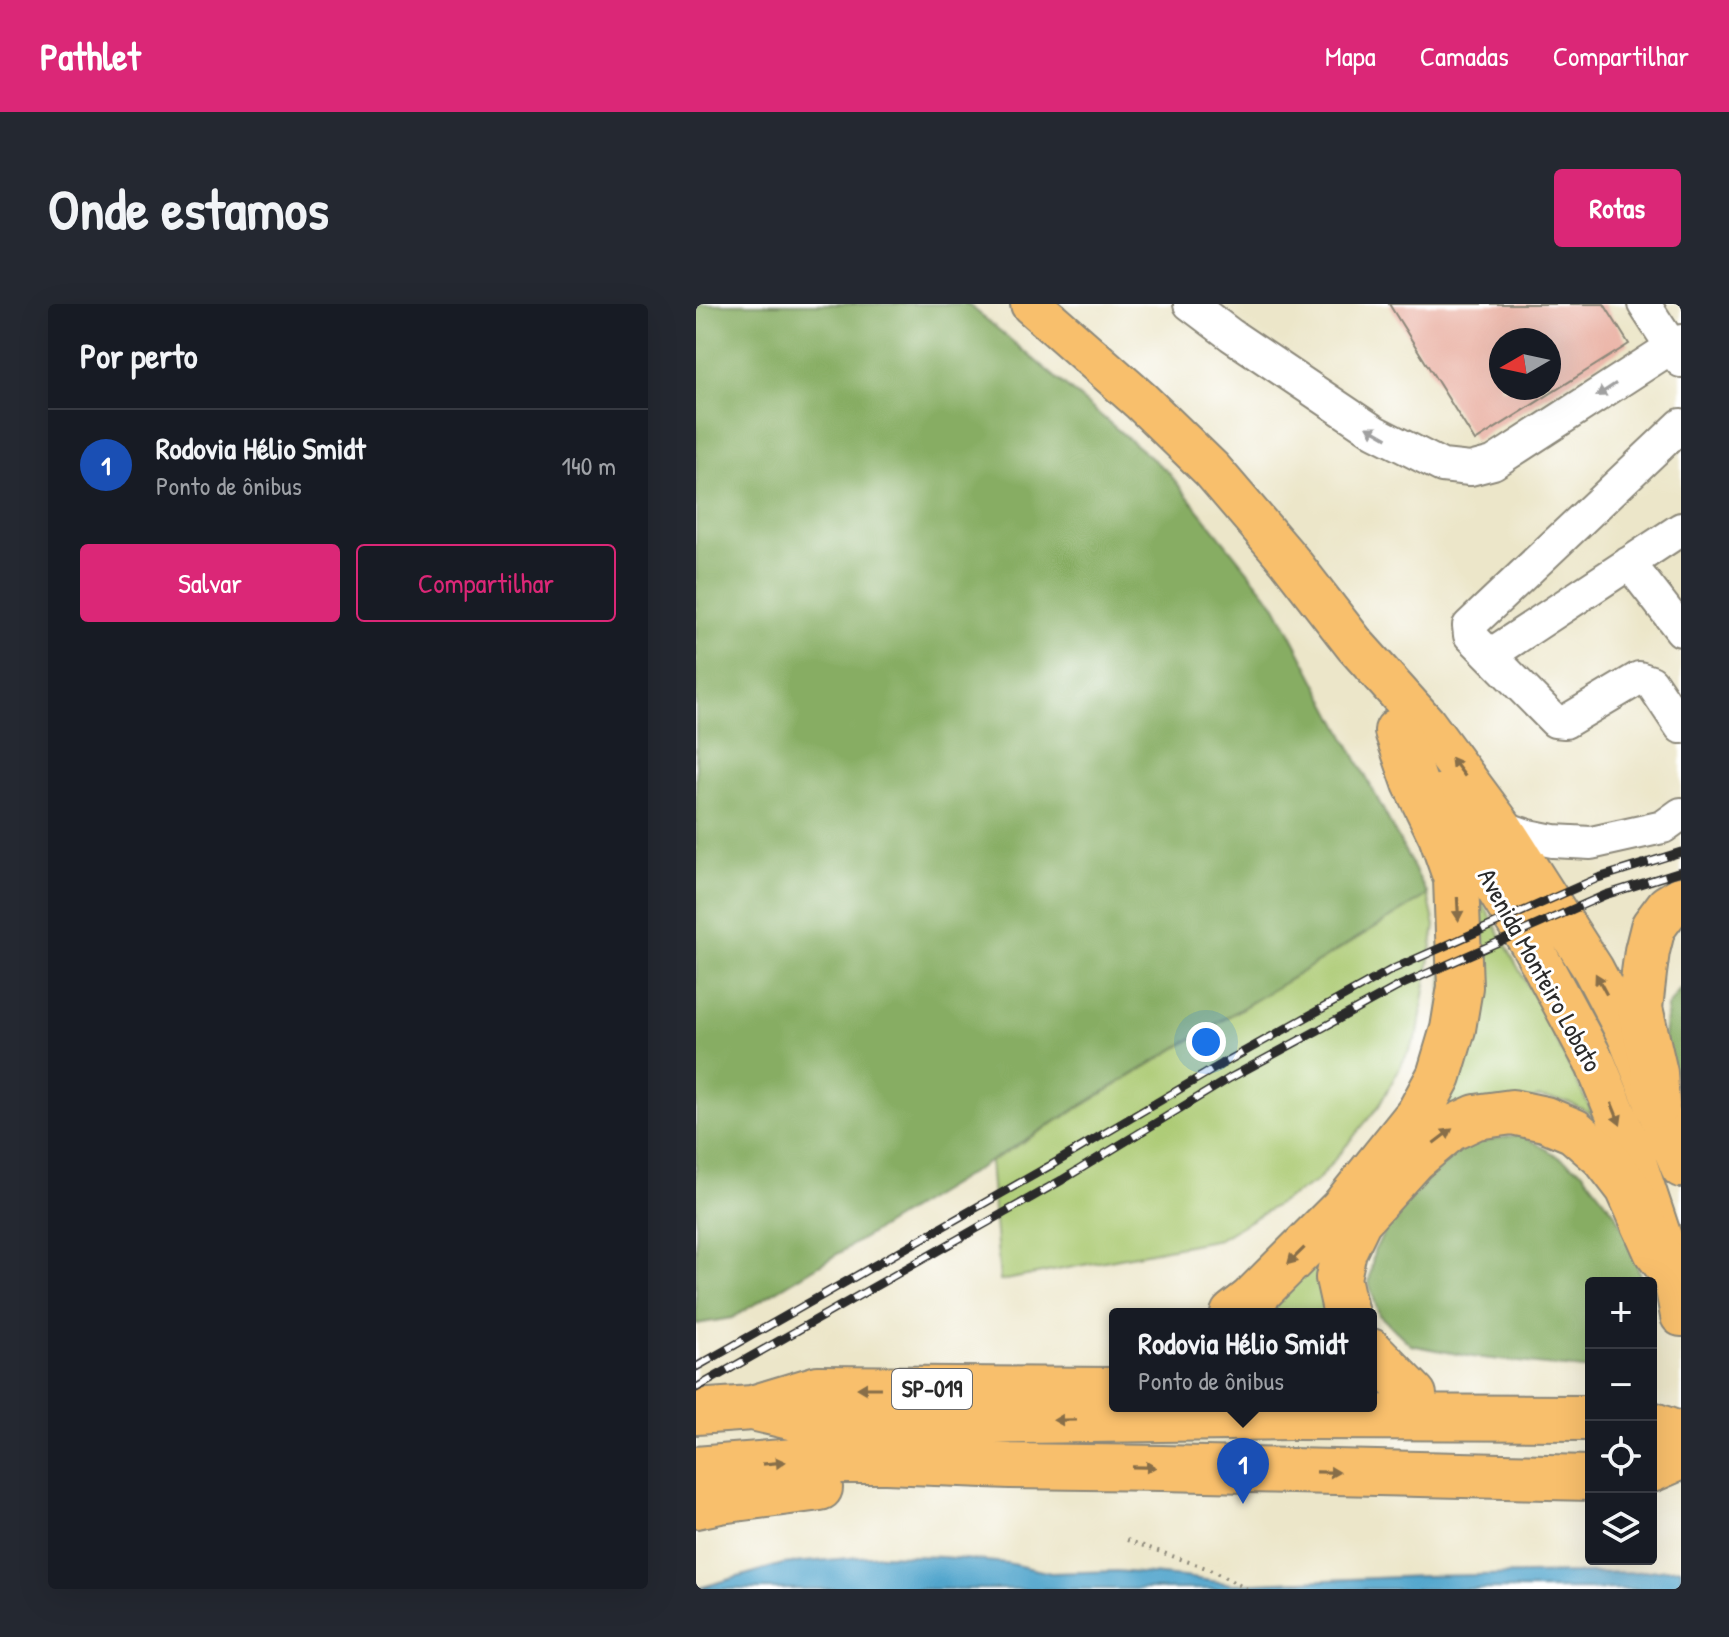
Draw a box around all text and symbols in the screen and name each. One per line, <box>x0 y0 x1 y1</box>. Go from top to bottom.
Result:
text: Pathlet <box>40 30 141 82</box>
text: Mapa <box>1325 37 1376 75</box>
text: Camadas <box>1420 37 1509 75</box>
text: Compartilhar <box>1553 37 1689 75</box>
button: Rotas <box>1554 169 1681 247</box>
text: Onde estamos <box>48 171 329 246</box>
north arrow <box>1489 328 1561 400</box>
text: Por perto <box>80 333 198 379</box>
one-way arrow <box>1595 382 1616 397</box>
one-way arrow <box>1366 425 1388 439</box>
text: Rodovia Hélio Smidt <box>156 428 365 468</box>
text: 1 <box>101 448 111 483</box>
text: 140 m <box>562 448 616 483</box>
text: Ponto de ônibus <box>156 468 302 503</box>
button: Salvar <box>80 544 340 622</box>
button: Compartilhar <box>356 544 616 622</box>
one-way arrow <box>1450 757 1466 777</box>
street label: Avenida Monteiro Lobato <box>1470 862 1611 1078</box>
one-way arrow <box>1452 897 1465 922</box>
one-way arrow <box>1594 973 1608 995</box>
your location <box>1186 1022 1226 1062</box>
one-way arrow <box>1609 1102 1622 1126</box>
one-way arrow <box>1433 1128 1453 1144</box>
one-way arrow <box>1287 1246 1306 1265</box>
map controls <box>1585 1277 1657 1565</box>
button: + <box>1585 1277 1657 1349</box>
popup <box>1109 1308 1377 1412</box>
text: Rodovia Hélio Smidt <box>1138 1323 1348 1363</box>
button: − <box>1585 1349 1657 1421</box>
text: Ponto de ônibus <box>1138 1363 1284 1398</box>
road number: SP-019 <box>892 1369 972 1409</box>
one-way arrow <box>856 1382 881 1394</box>
one-way arrow <box>1052 1414 1077 1427</box>
button: locate <box>1585 1421 1657 1493</box>
pin: 1 <box>1217 1438 1269 1504</box>
one-way arrow <box>762 1456 787 1469</box>
one-way arrow <box>1132 1461 1157 1474</box>
one-way arrow <box>1316 1466 1341 1478</box>
button: layers <box>1585 1493 1657 1565</box>

